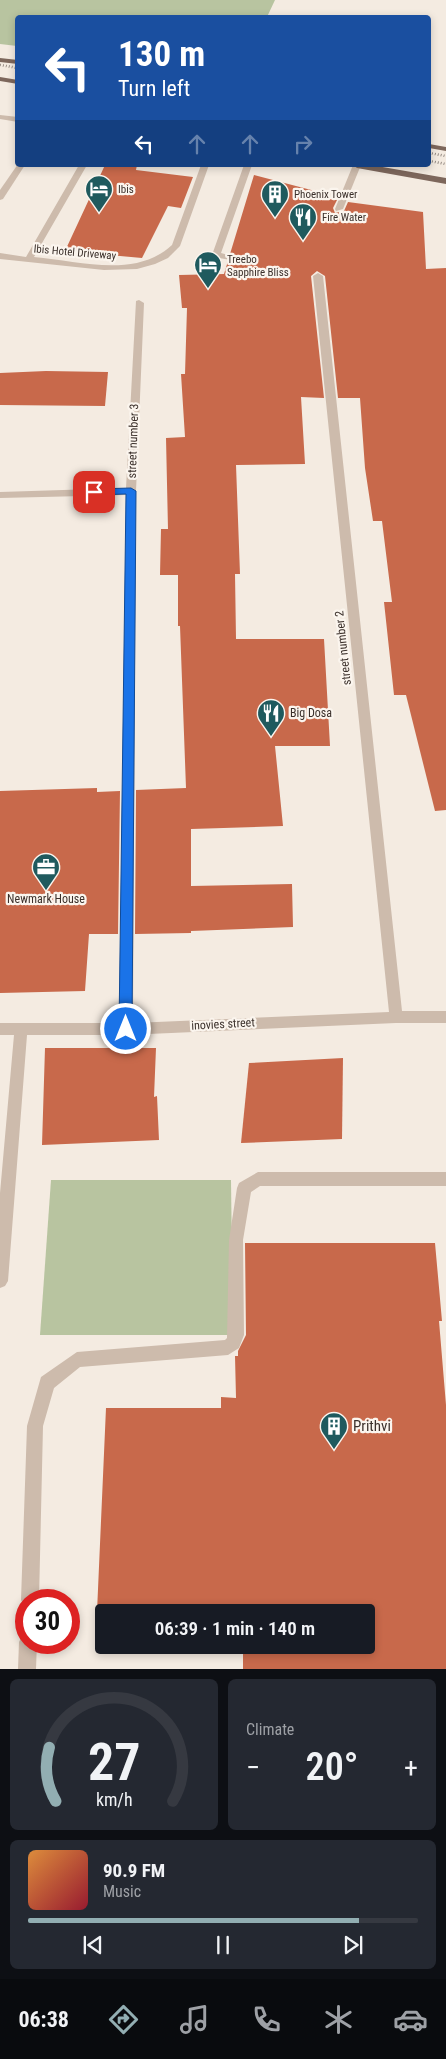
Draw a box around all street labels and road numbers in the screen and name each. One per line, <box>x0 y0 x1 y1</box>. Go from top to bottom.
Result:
street label: lbis Hotel Driveway <box>33 242 117 263</box>
street label: street number 3 <box>125 403 141 479</box>
street label: street number 2 <box>332 610 354 686</box>
street label: inovies street <box>191 1015 256 1033</box>

